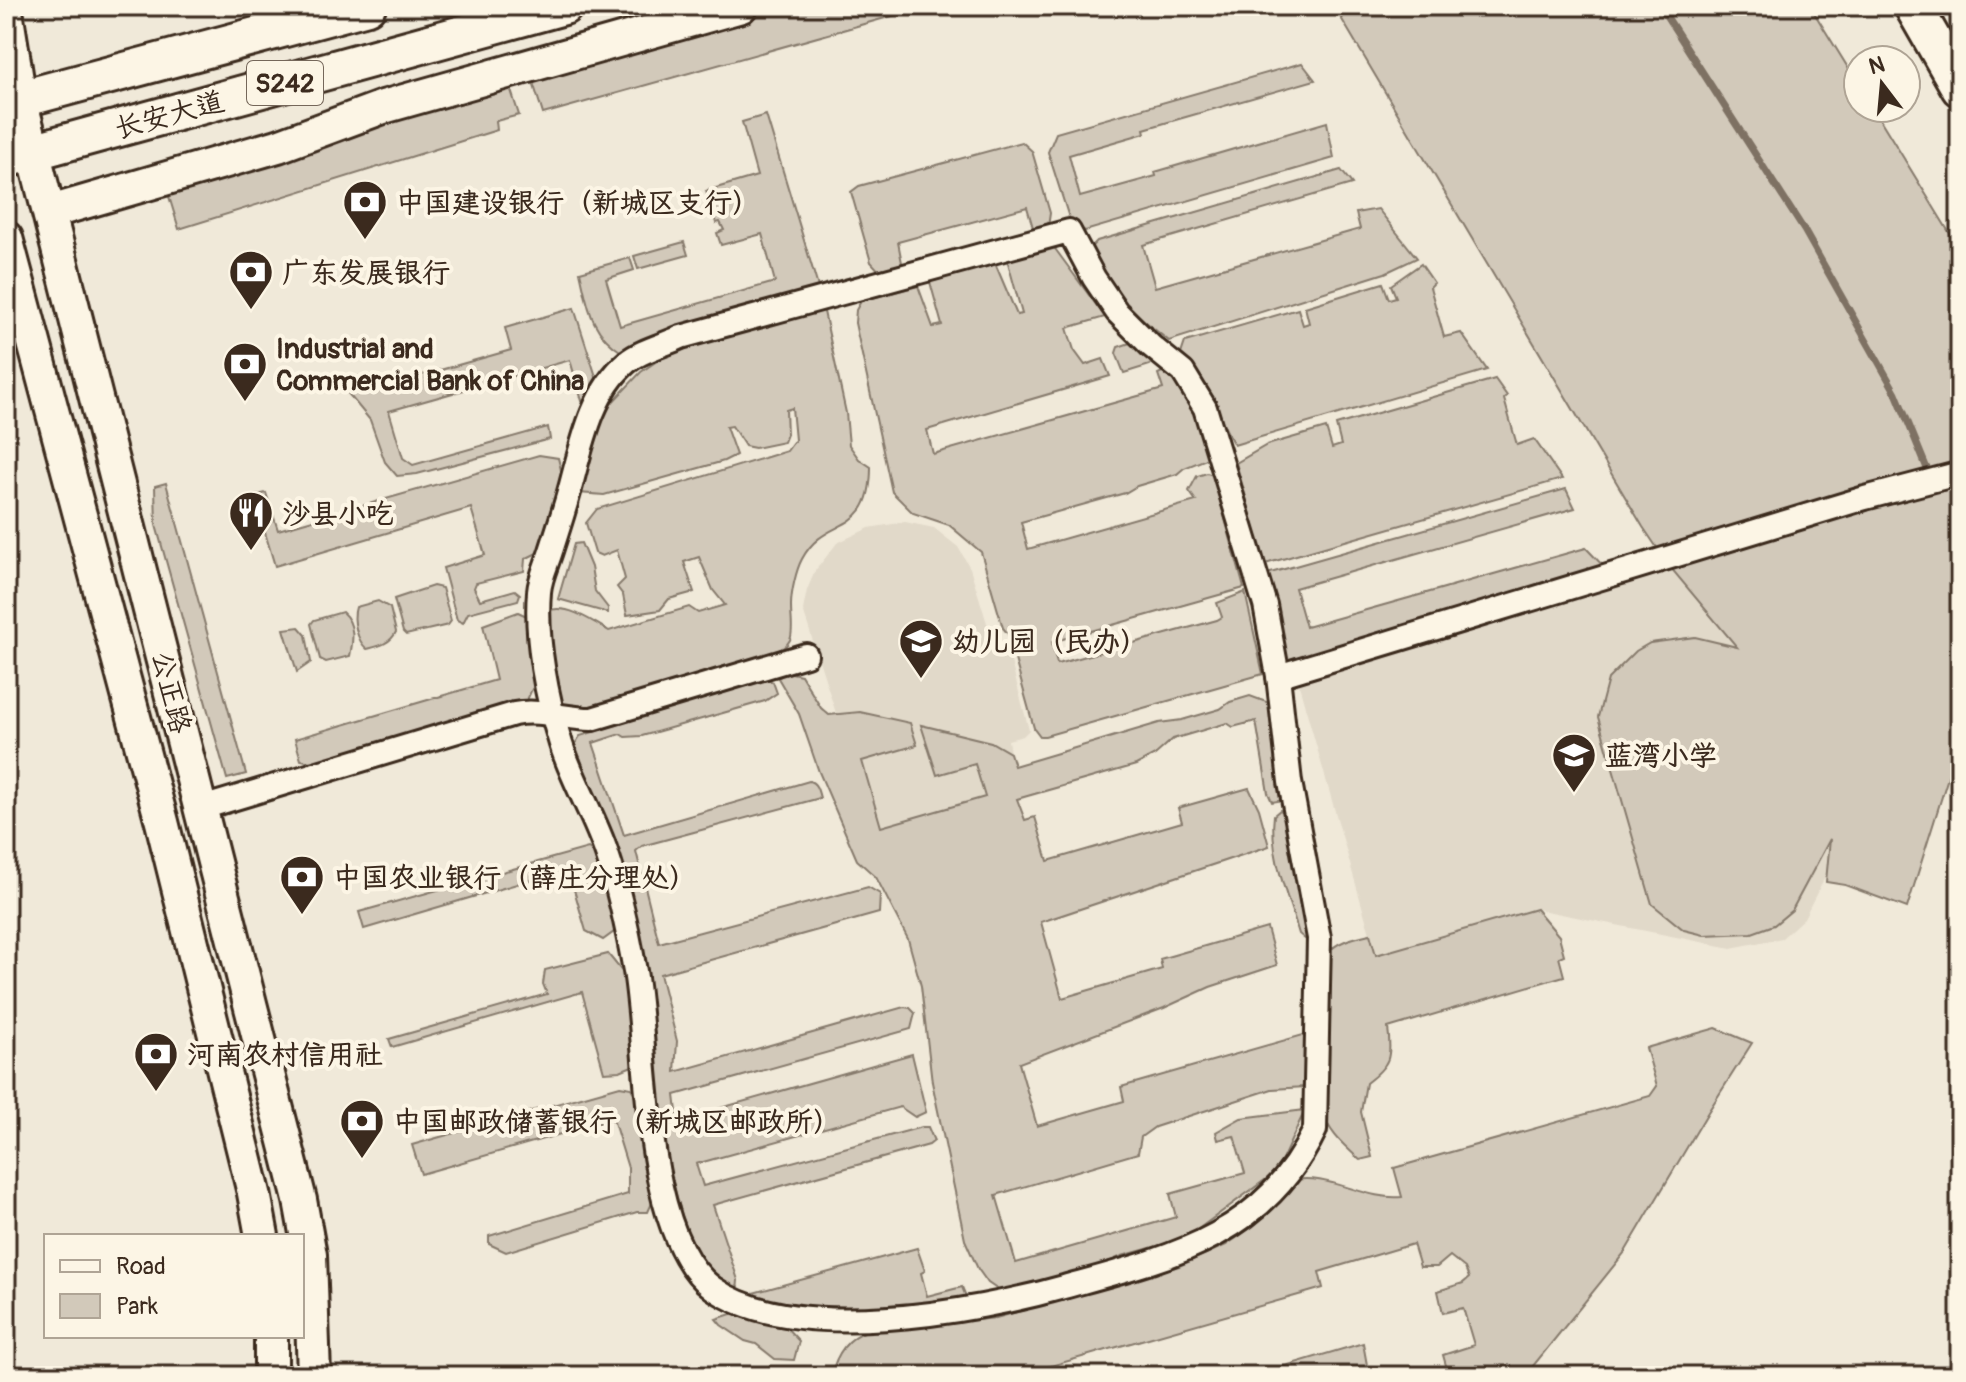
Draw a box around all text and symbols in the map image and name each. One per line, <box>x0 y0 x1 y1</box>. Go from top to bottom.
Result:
north arrow <box>1842 44 1922 124</box>
text: N <box>1866 50 1888 81</box>
road number: S242 <box>247 61 323 105</box>
street label: 长安大道 <box>111 84 228 147</box>
bank icon: 中国建设银行（新城区支行） <box>341 178 389 241</box>
place label: 中国建设银行（新城区支行） <box>396 186 760 221</box>
bank icon: 广东发展银行 <box>227 248 275 311</box>
place label: 广东发展银行 <box>282 256 450 291</box>
place label: Industrial and Commercial Bank of China <box>276 332 584 399</box>
bank icon: Industrial and Commercial Bank of China <box>221 340 269 403</box>
restaurant icon: 沙县小吃 <box>227 489 275 552</box>
place label: 沙县小吃 <box>282 497 394 532</box>
school or university icon: 幼儿园（民办） <box>897 617 945 680</box>
place label: 幼儿园（民办） <box>952 625 1148 660</box>
street label: 公正路 <box>143 647 198 737</box>
school or university icon: 蓝湾小学 <box>1550 731 1598 794</box>
place label: 蓝湾小学 <box>1605 739 1717 774</box>
bank icon: 中国农业银行（薛庄分理处） <box>278 853 326 916</box>
place label: 中国农业银行（薛庄分理处） <box>333 861 697 896</box>
bank icon: 河南农村信用社 <box>132 1030 180 1093</box>
place label: 河南农村信用社 <box>187 1038 383 1073</box>
bank icon: 中国邮政储蓄银行（新城区邮政所） <box>338 1097 386 1160</box>
place label: 中国邮政储蓄银行（新城区邮政所） <box>393 1105 841 1140</box>
legend <box>44 1234 304 1338</box>
text: Road <box>116 1252 166 1281</box>
text: Park <box>116 1292 158 1321</box>

